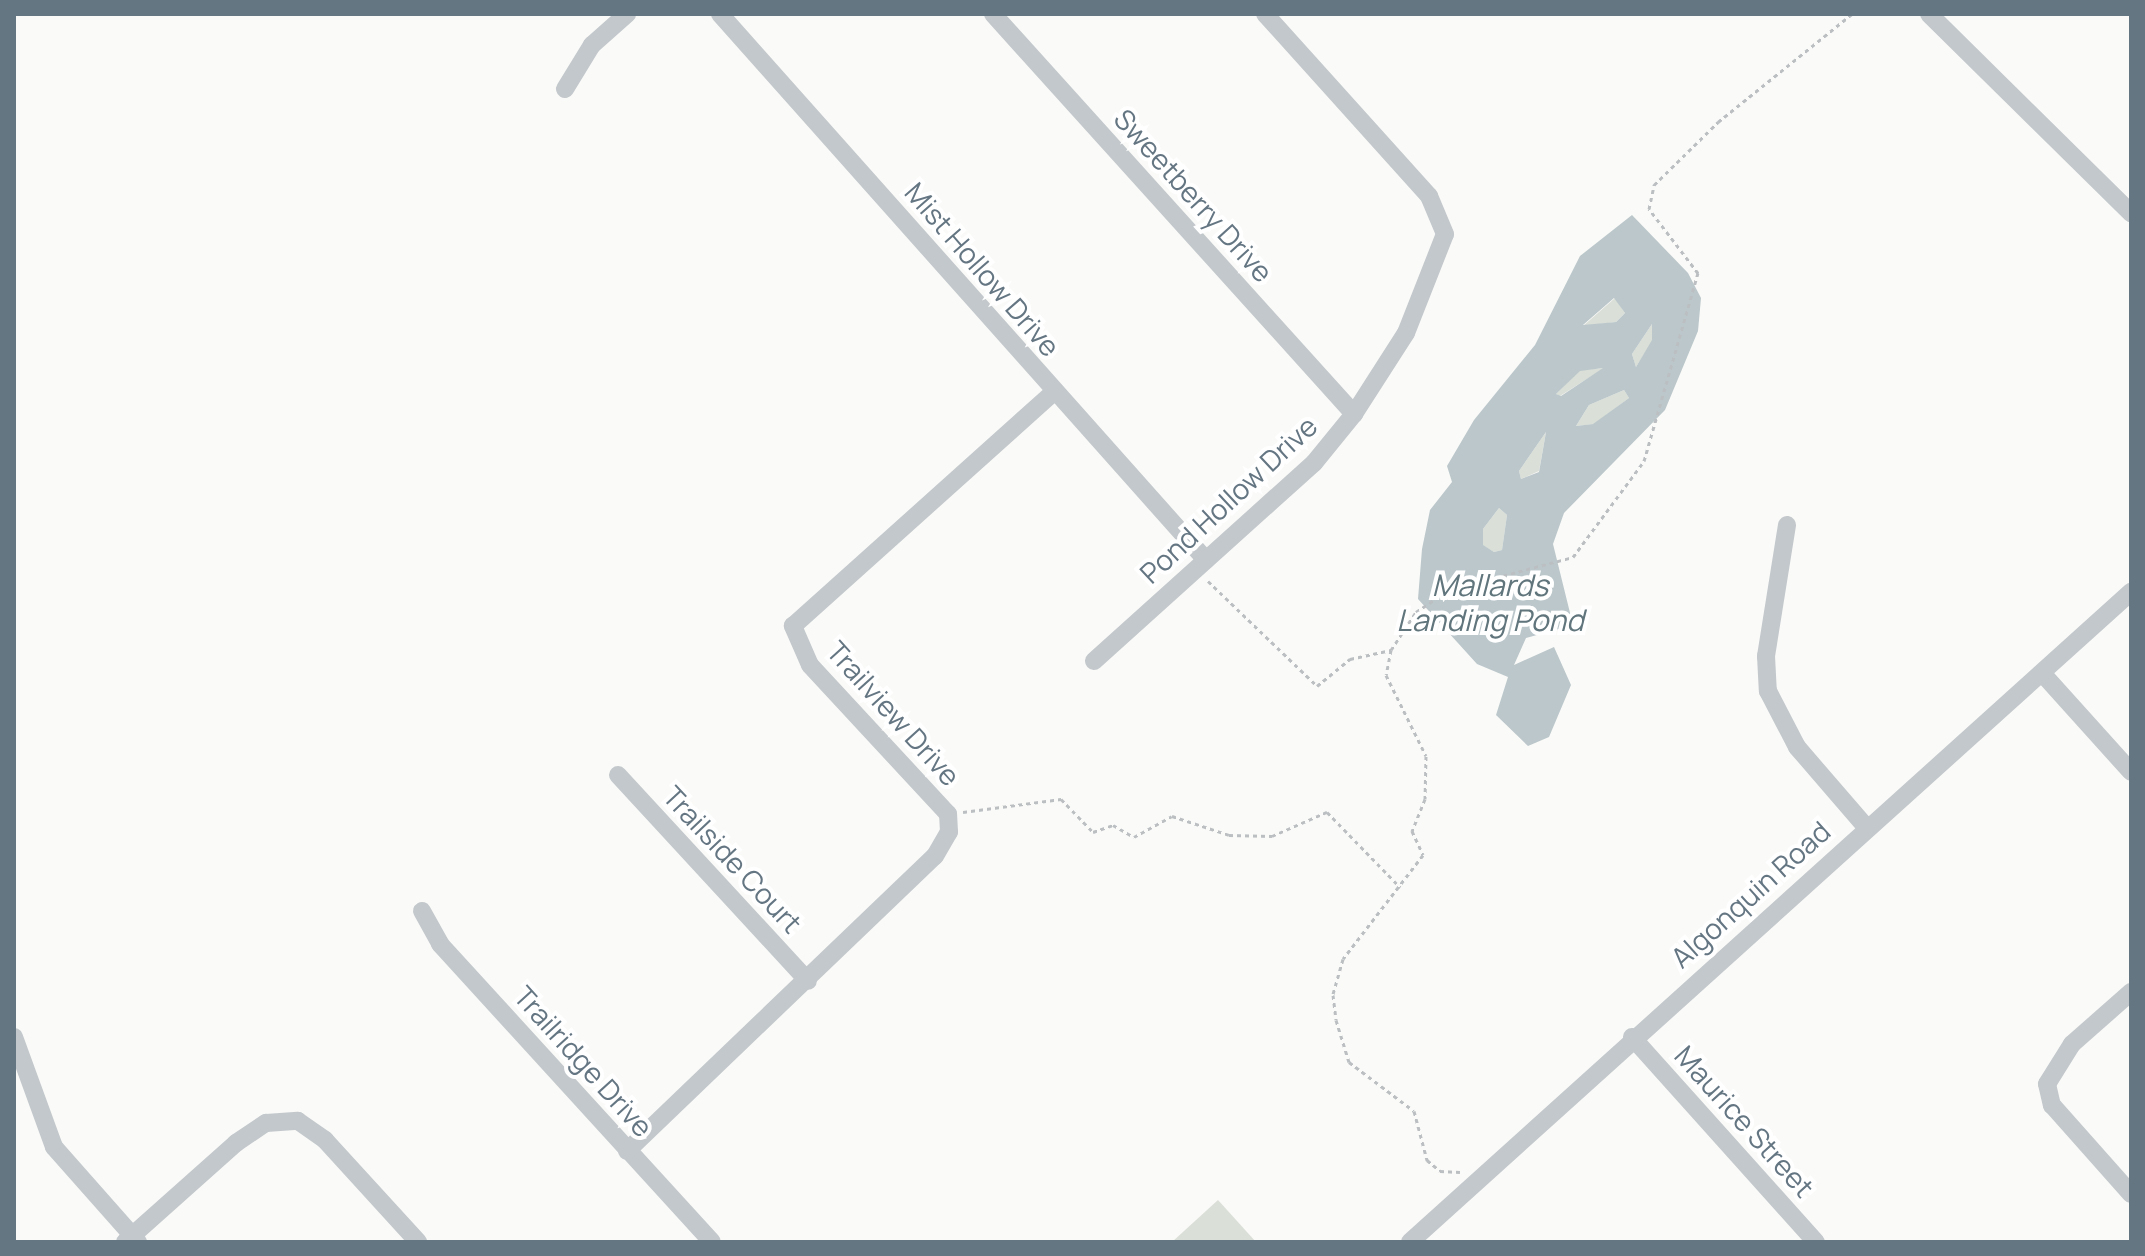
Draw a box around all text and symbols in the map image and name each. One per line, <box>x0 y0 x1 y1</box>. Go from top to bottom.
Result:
street label: Sweetberry Drive <box>1108 102 1280 288</box>
street label: Mist Hollow Drive <box>899 175 1067 363</box>
street label: Pond Hollow Drive <box>1133 408 1323 590</box>
water label: Mallards Landing Pond <box>1396 567 1584 638</box>
street label: Trailview Drive <box>820 634 968 792</box>
street label: Trailside Court <box>657 779 809 939</box>
street label: Algonquin Road <box>1664 814 1836 974</box>
street label: Trailridge Drive <box>508 979 660 1143</box>
street label: Maurice Street <box>1668 1039 1822 1203</box>

